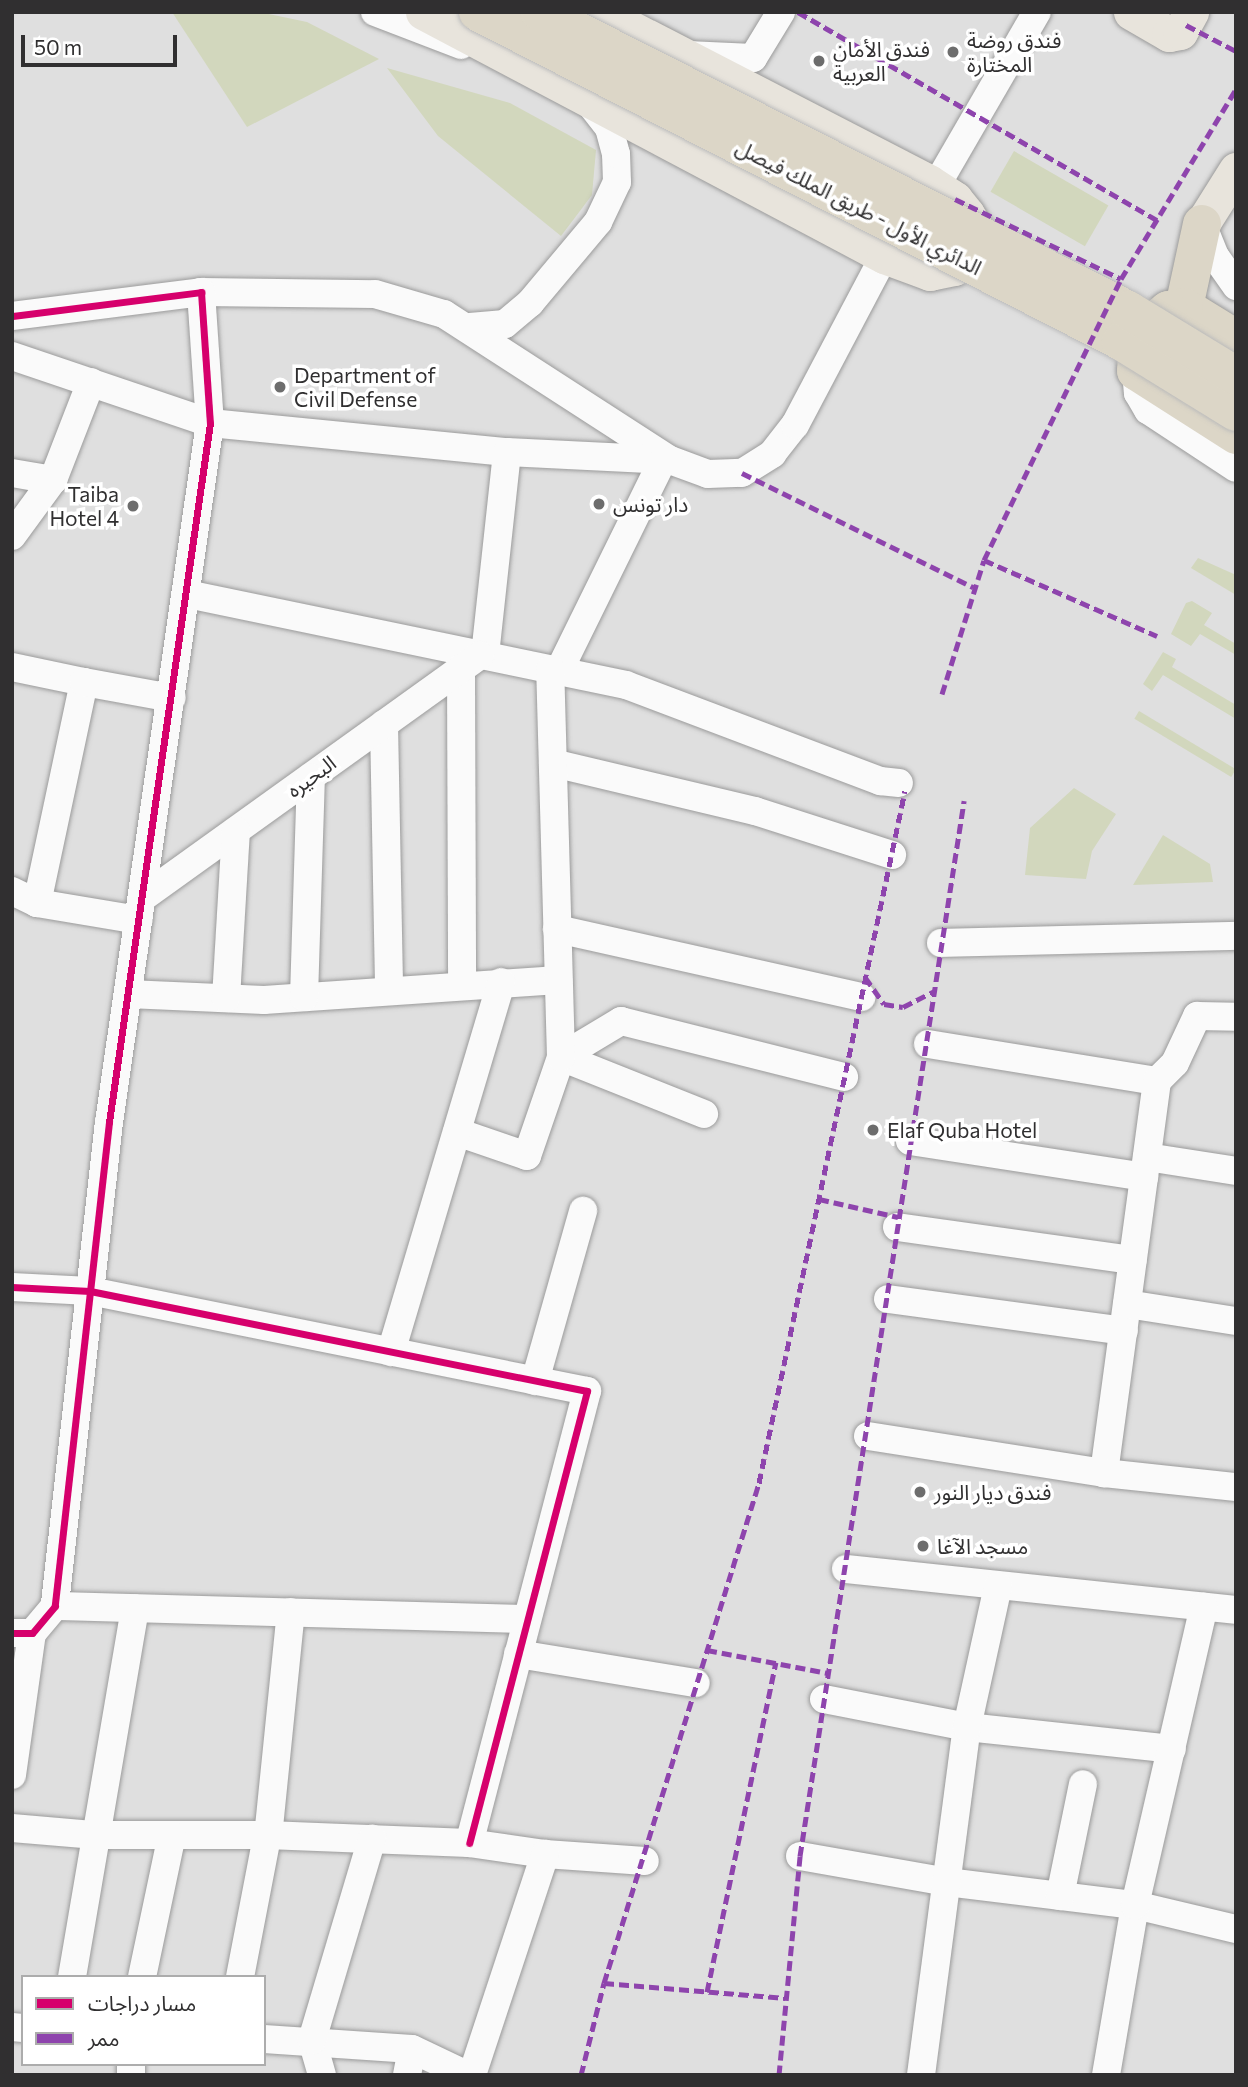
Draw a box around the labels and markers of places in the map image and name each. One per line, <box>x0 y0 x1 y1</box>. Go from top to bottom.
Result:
place label: فندق روضة المختارة <box>967 27 1061 77</box>
place label: فندق الأمان العربية <box>833 36 930 86</box>
marker: فندق روضة المختارة <box>945 44 961 60</box>
marker: فندق الأمان العربية <box>811 53 827 69</box>
place label: Department of Civil Defense <box>294 362 436 412</box>
marker: Department of Civil Defense <box>272 379 288 395</box>
place label: Taiba Hotel 4 <box>49 481 119 531</box>
place label: دار تونس <box>613 491 688 517</box>
marker: دار تونس <box>591 496 607 512</box>
marker: Taiba Hotel 4 <box>125 498 141 514</box>
place label: Elaf Quba Hotel <box>887 1117 1037 1143</box>
marker: Elaf Quba Hotel <box>865 1122 881 1138</box>
place label: فندق ديار النور <box>934 1479 1051 1505</box>
marker: فندق ديار النور <box>912 1484 928 1500</box>
place label: مسجد الآغا <box>937 1533 1028 1559</box>
marker: مسجد الآغا <box>915 1538 931 1554</box>

